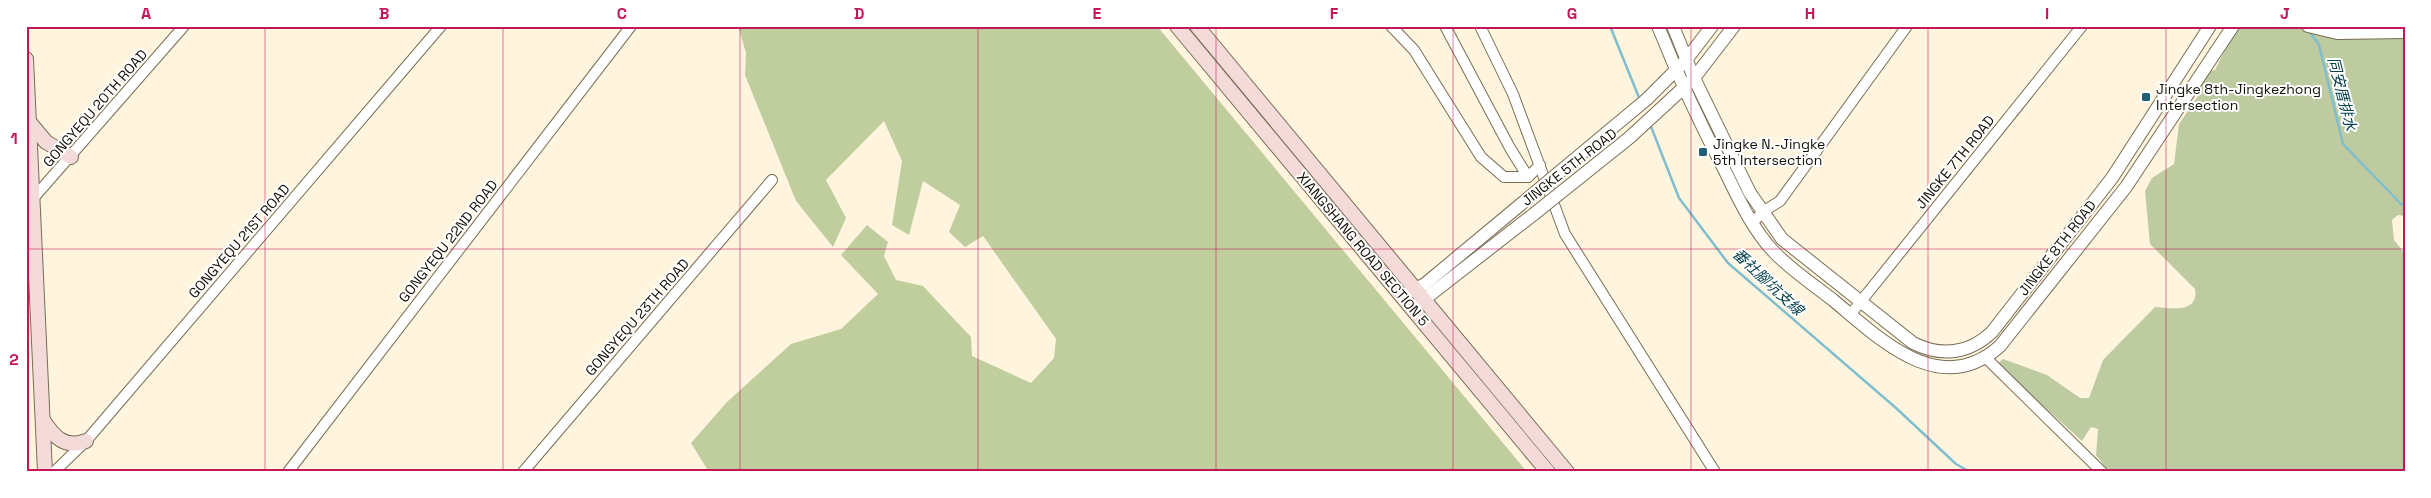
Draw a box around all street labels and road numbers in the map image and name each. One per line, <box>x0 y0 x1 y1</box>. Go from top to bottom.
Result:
street label: GONGYEQU 20TH ROAD <box>39 45 151 171</box>
street label: JINGKE 7TH ROAD <box>1912 112 1998 212</box>
street label: JINGKE 5TH ROAD <box>1518 124 1620 210</box>
street label: XIANGSHANG ROAD SECTION 5 <box>1293 168 1433 330</box>
street label: GONGYEQU 22ND ROAD <box>395 176 501 306</box>
street label: GONGYEQU 21ST ROAD <box>184 180 294 302</box>
street label: JINGKE 8TH ROAD <box>2014 197 2100 299</box>
street label: GONGYEQU 23TH ROAD <box>581 255 693 379</box>

